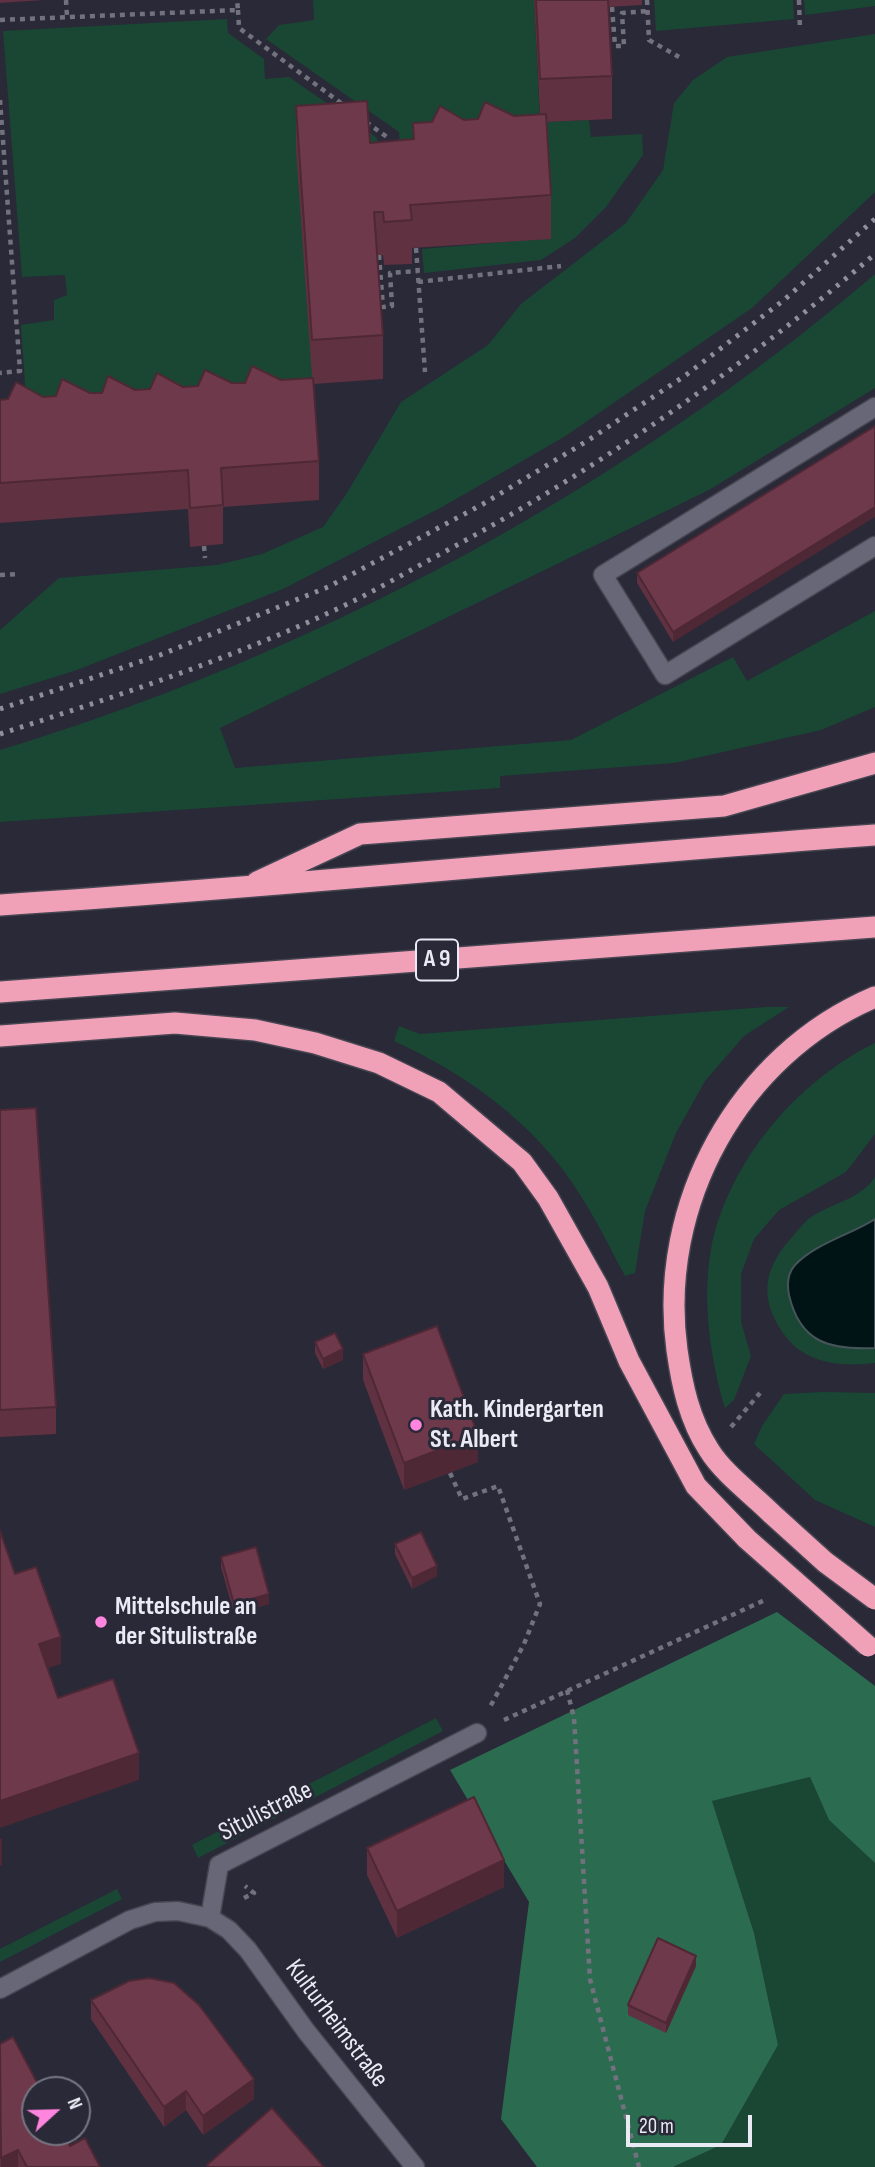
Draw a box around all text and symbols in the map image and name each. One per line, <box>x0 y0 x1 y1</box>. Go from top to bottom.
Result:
road number: A 9 <box>416 940 458 980</box>
place label: Kath. Kindergarten St. Albert <box>430 1394 604 1456</box>
marker: Kath. Kindergarten St. Albert <box>408 1417 424 1433</box>
place label: Mittelschule an der Situlistraße <box>115 1591 257 1652</box>
marker: Mittelschule an der Situlistraße <box>93 1614 109 1630</box>
street label: Situlistraße <box>214 1775 318 1849</box>
street label: Kulturheimstraße <box>278 1954 394 2094</box>
north arrow <box>21 2076 91 2146</box>
text: N <box>62 2095 87 2113</box>
scale bar <box>630 2100 756 2144</box>
text: 20 m <box>639 2114 674 2139</box>

